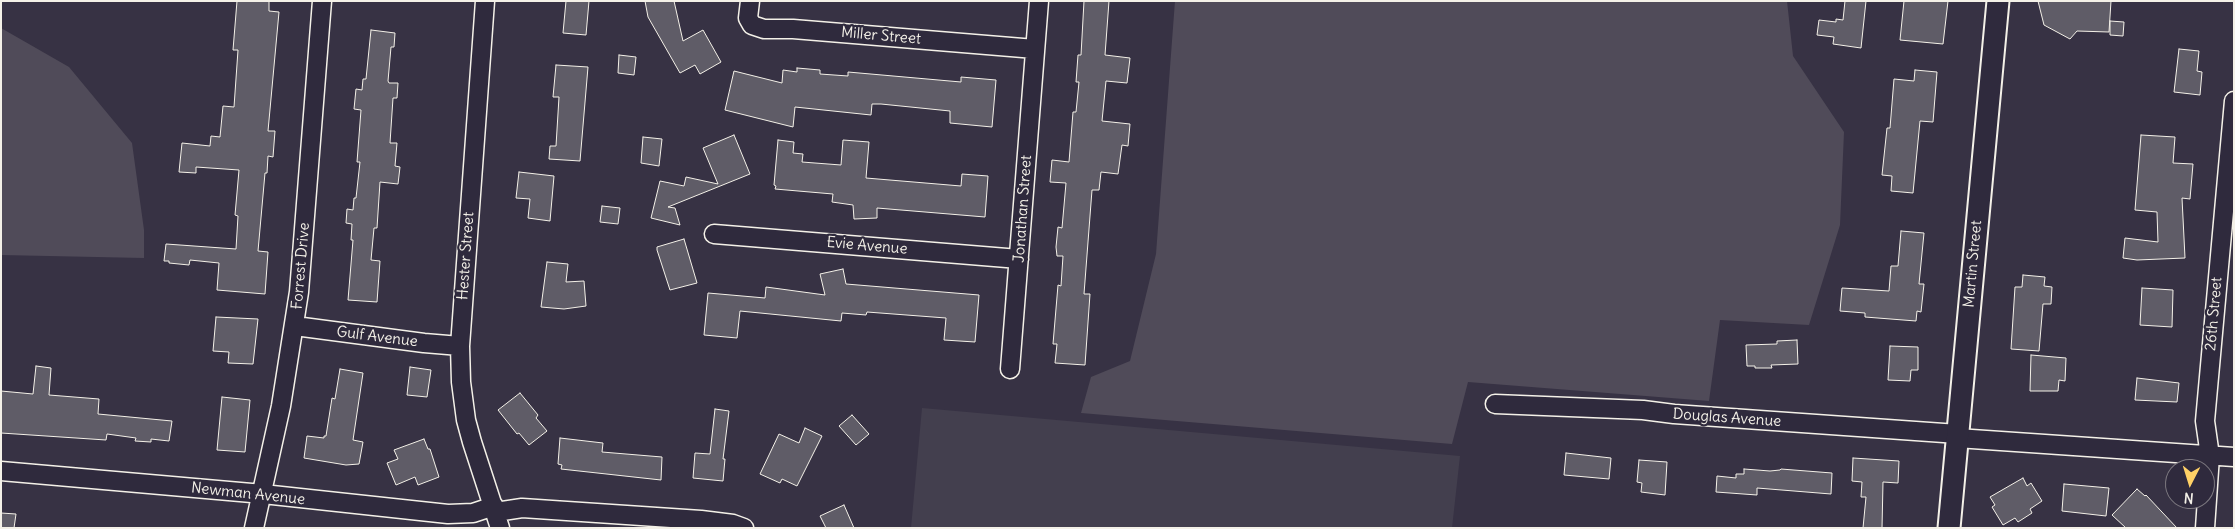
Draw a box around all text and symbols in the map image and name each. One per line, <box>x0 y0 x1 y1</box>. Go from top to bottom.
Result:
street label: Miller Street <box>840 24 922 48</box>
street label: Jonathan Street <box>1010 155 1036 263</box>
street label: Hester Street <box>454 211 478 301</box>
street label: Martin Street <box>1960 220 1986 308</box>
street label: Forrest Drive <box>288 222 314 310</box>
street label: Evie Avenue <box>826 233 908 259</box>
street label: 26th Street <box>2202 276 2226 352</box>
street label: Gulf Avenue <box>335 323 419 351</box>
street label: Douglas Avenue <box>1672 405 1782 431</box>
north arrow <box>2165 459 2215 509</box>
street label: Newman Avenue <box>190 479 306 509</box>
text: N <box>2183 489 2194 507</box>

